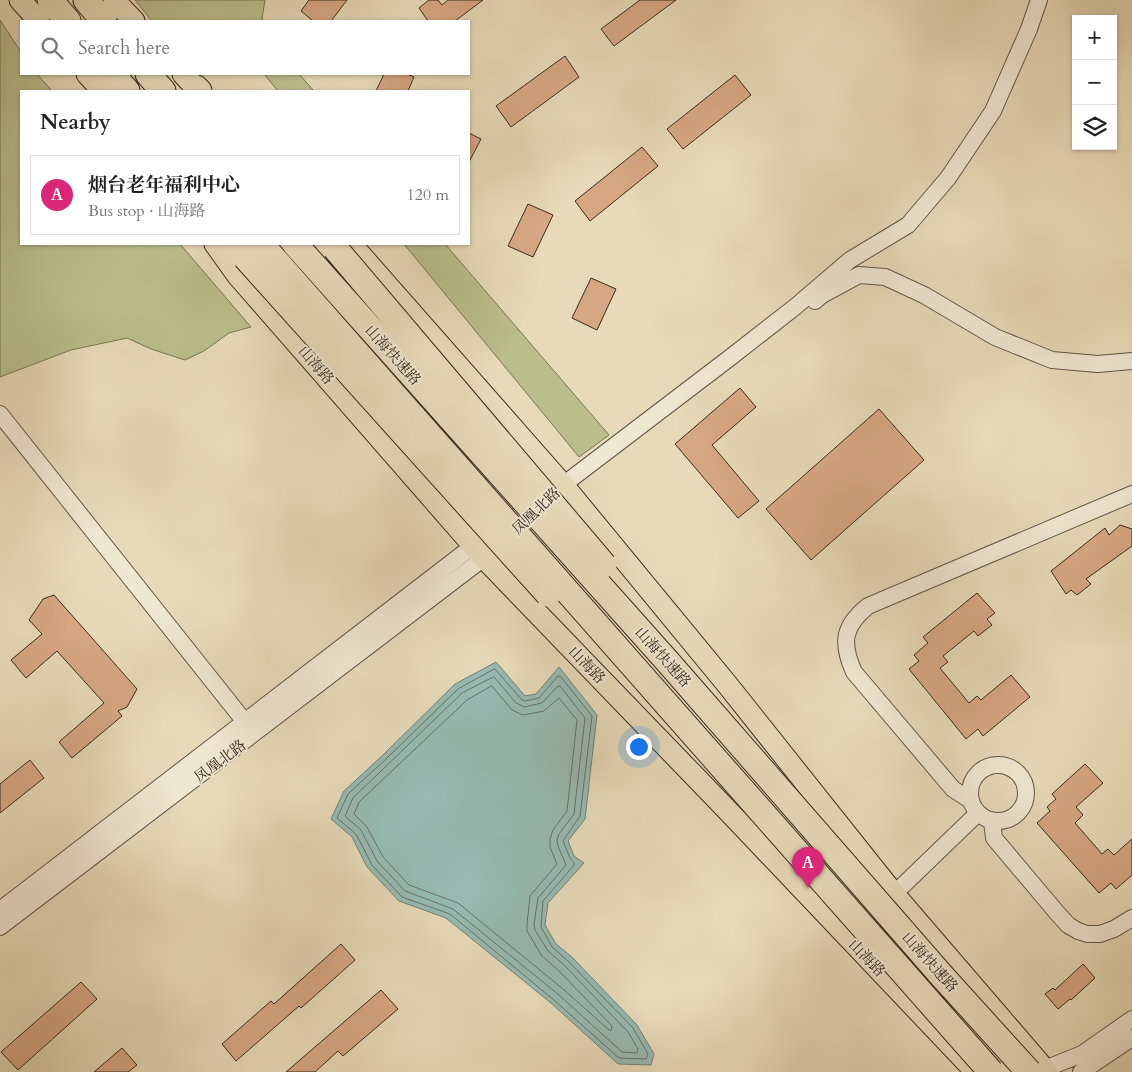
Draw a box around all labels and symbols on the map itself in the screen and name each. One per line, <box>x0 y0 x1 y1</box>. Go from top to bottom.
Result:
street label: 山海快速路 <box>360 320 426 390</box>
street label: 山海路 <box>294 341 338 389</box>
street label: 凤凰北路 <box>507 483 565 539</box>
street label: 山海快速路 <box>630 622 696 692</box>
street label: 山海路 <box>564 642 610 688</box>
your location <box>626 734 652 760</box>
street label: 凤凰北路 <box>190 735 250 787</box>
pin: A <box>792 847 824 888</box>
street label: 山海快速路 <box>897 927 963 997</box>
street label: 山海路 <box>844 935 890 981</box>

